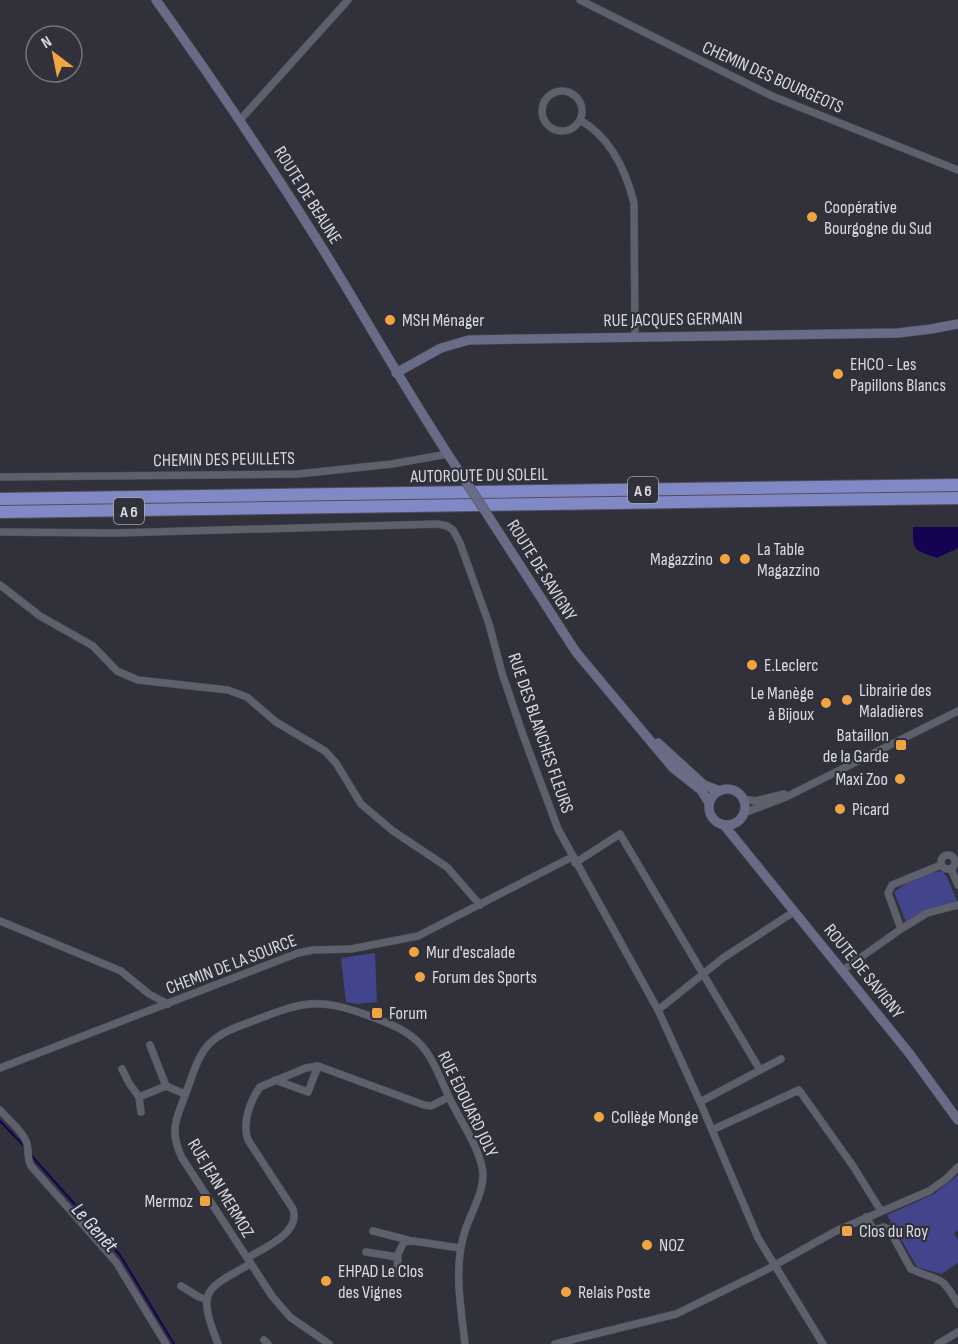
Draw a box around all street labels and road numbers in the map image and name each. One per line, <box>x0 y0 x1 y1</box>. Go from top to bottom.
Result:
street label: CHEMIN DES BOURGEOTS <box>699 37 847 118</box>
street label: ROUTE DE BEAUNE <box>269 143 346 248</box>
street label: RUE JACQUES GERMAIN <box>603 308 743 331</box>
street label: CHEMIN DES PEUILLETS <box>153 448 295 471</box>
street label: AUTOROUTE DU SOLEIL <box>409 464 548 487</box>
road number: A 6 <box>628 477 658 503</box>
road number: A 6 <box>114 498 144 524</box>
street label: ROUTE DE SAVIGNY <box>502 516 581 625</box>
street label: RUE DES BLANCHES FLEURS <box>503 650 578 816</box>
street label: ROUTE DE SAVIGNY <box>819 920 908 1023</box>
street label: CHEMIN DE LA SOURCE <box>163 930 299 999</box>
street label: RUE ÉDOUARD JOLY <box>433 1048 502 1161</box>
street label: RUE JEAN MERMOZ <box>183 1135 259 1242</box>

